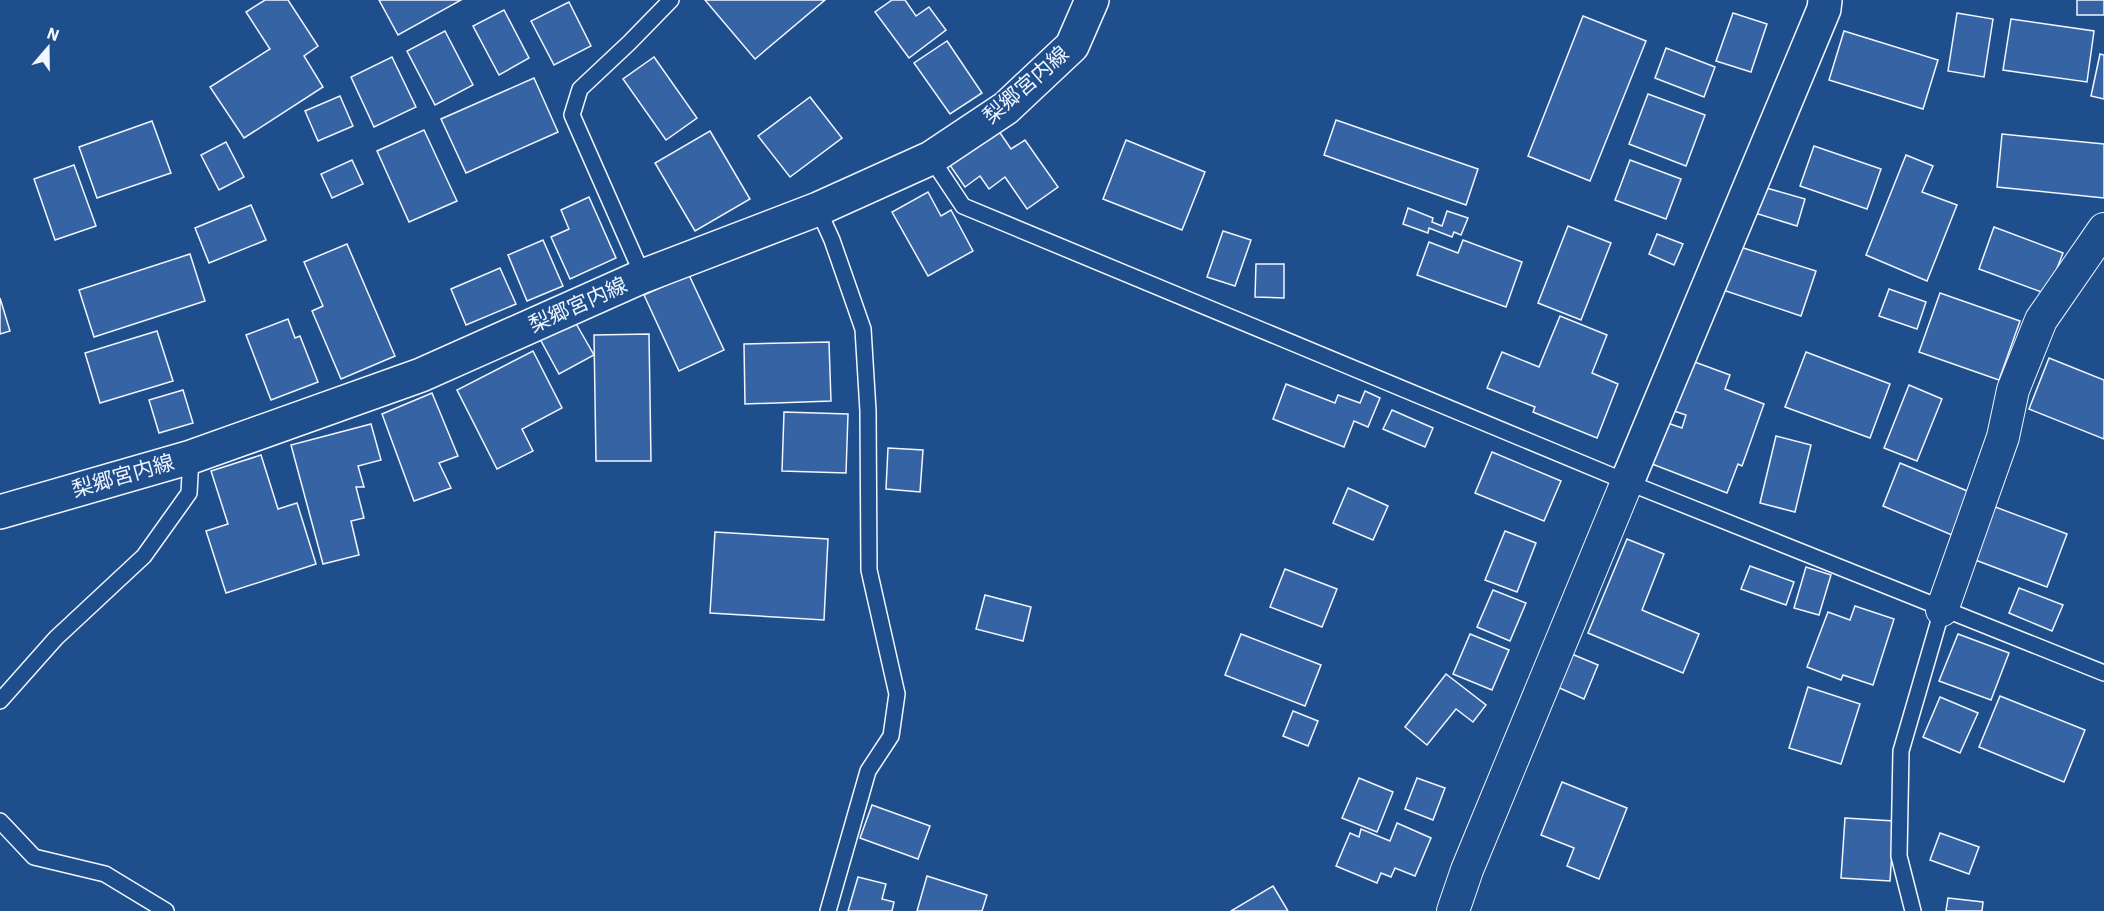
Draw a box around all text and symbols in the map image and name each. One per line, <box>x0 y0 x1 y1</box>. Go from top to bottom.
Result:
north arrow <box>18 18 78 78</box>
text: N <box>44 23 62 45</box>
street label: 梨郷宮内線 <box>977 39 1074 129</box>
street label: 梨郷宮内線 <box>524 270 631 338</box>
street label: 梨郷宮内線 <box>68 447 177 503</box>

